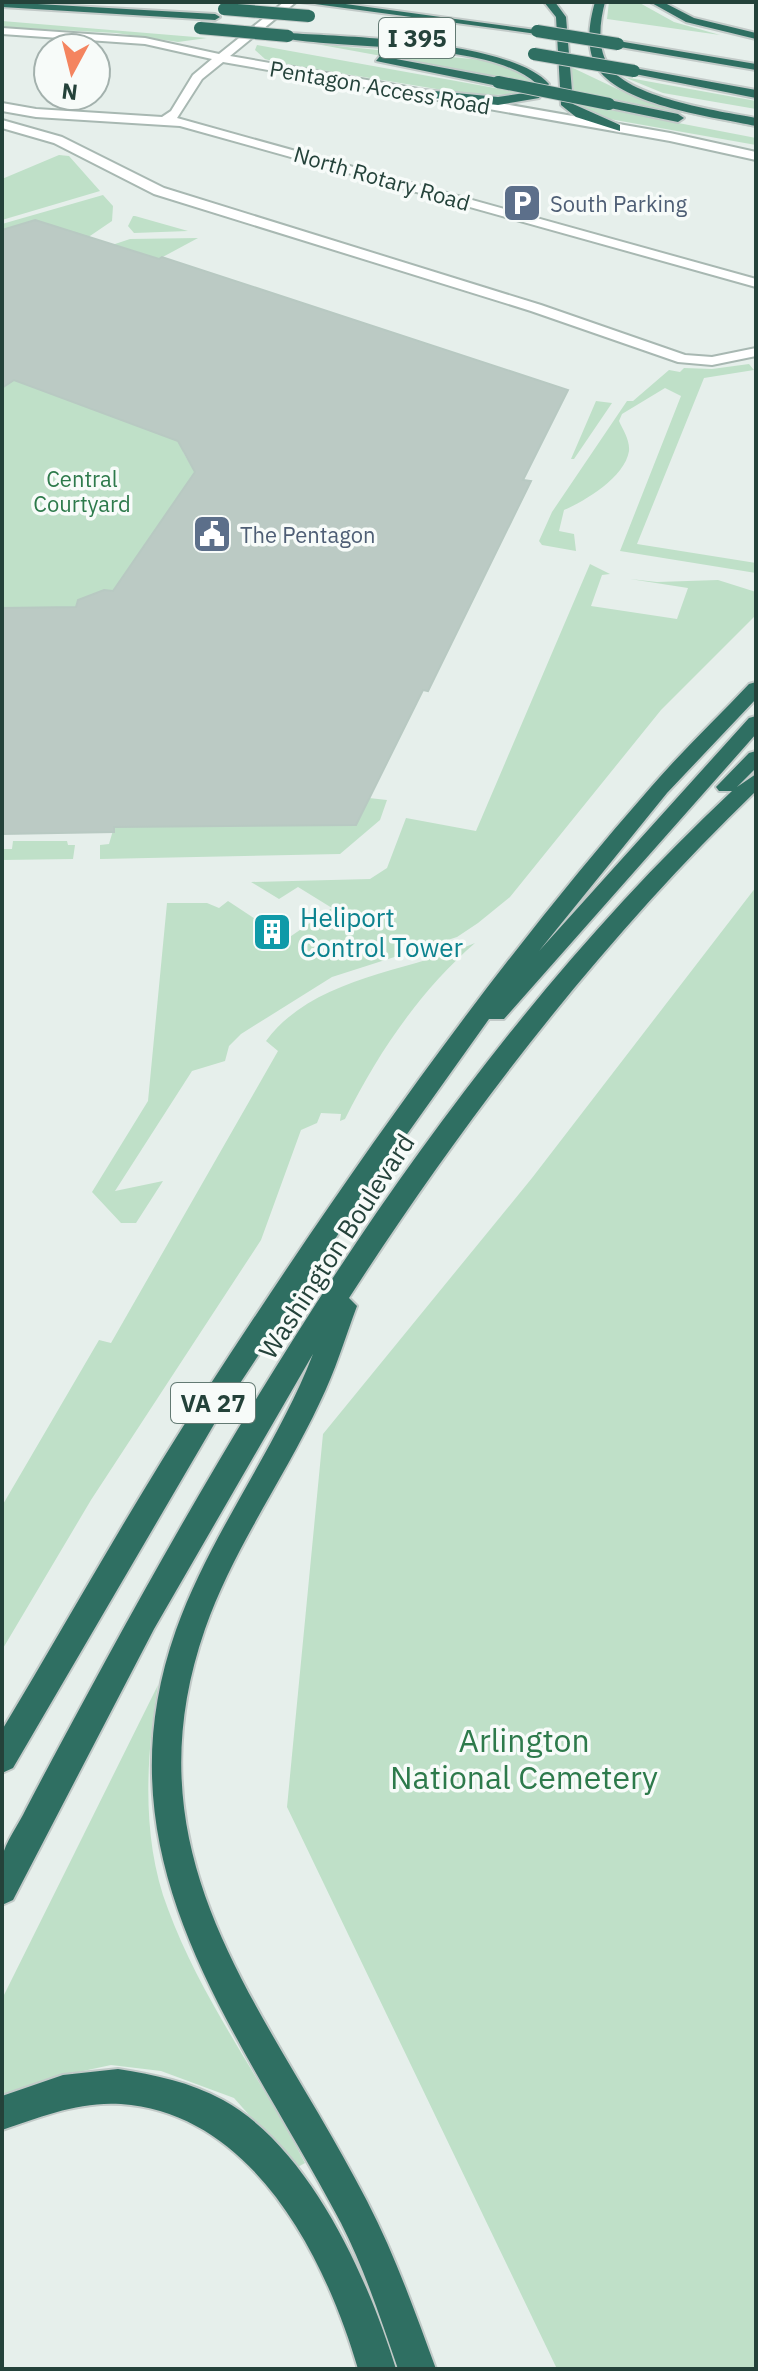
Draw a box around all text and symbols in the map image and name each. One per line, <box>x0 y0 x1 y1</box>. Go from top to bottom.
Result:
road number: I 395 <box>379 18 455 58</box>
north arrow <box>32 32 112 112</box>
street label: Pentagon Access Road <box>267 53 493 121</box>
text: N <box>60 77 79 108</box>
street label: North Rotary Road <box>291 139 473 217</box>
parking icon: South Parking <box>501 182 543 224</box>
place label: South Parking <box>550 189 688 218</box>
park label: Central Courtyard <box>33 464 131 518</box>
public building icon: The Pentagon <box>191 513 233 555</box>
place label: The Pentagon <box>240 520 376 549</box>
place label: Heliport Control Tower <box>300 900 464 964</box>
building icon: Heliport Control Tower <box>251 911 293 953</box>
street label: Washington Boulevard <box>250 1127 422 1365</box>
road number: VA 27 <box>171 1383 255 1423</box>
park label: Arlington National Cemetery <box>390 1719 658 1798</box>

